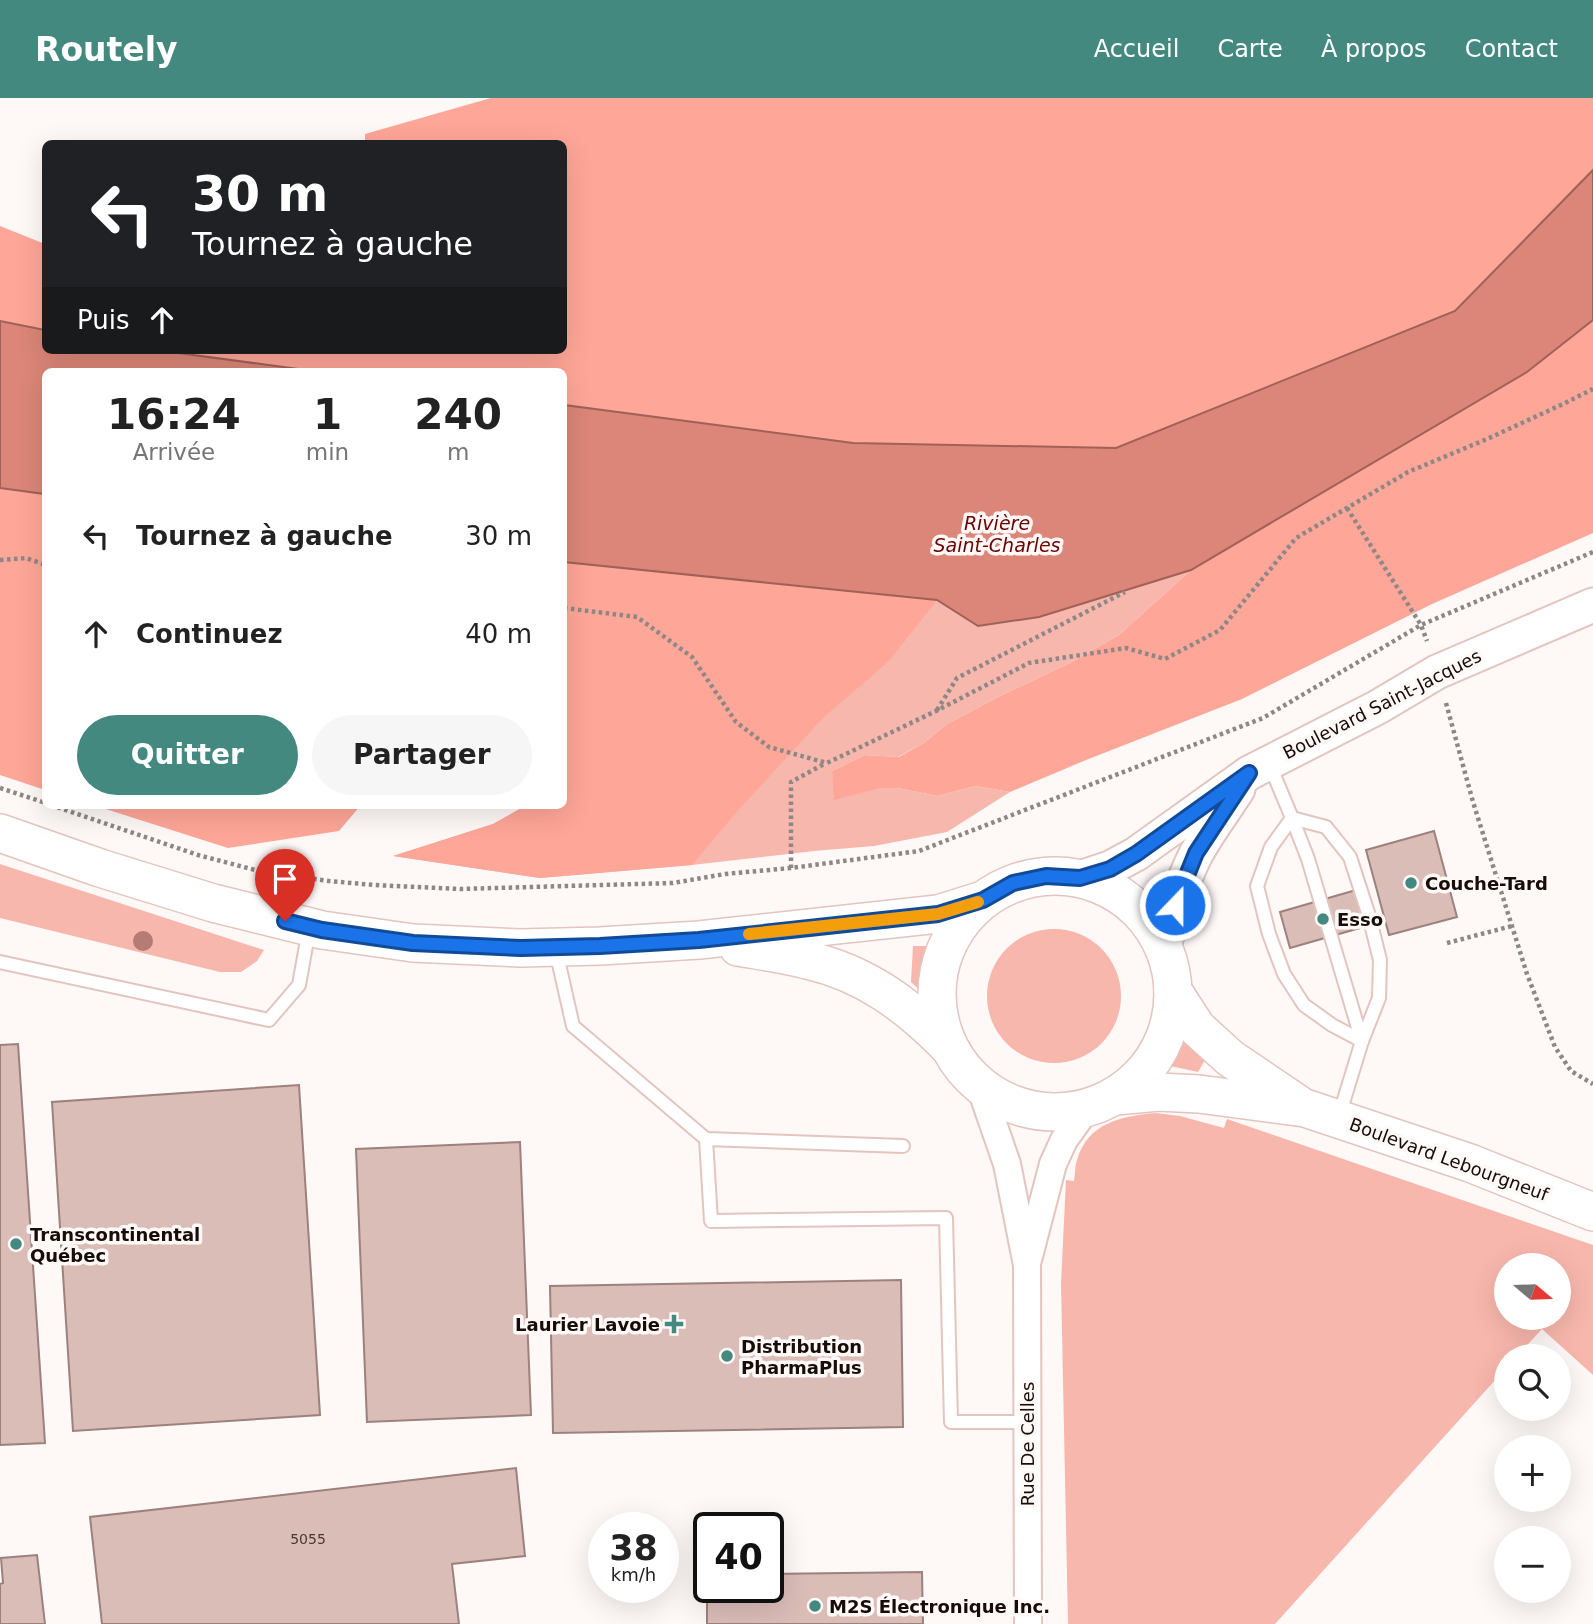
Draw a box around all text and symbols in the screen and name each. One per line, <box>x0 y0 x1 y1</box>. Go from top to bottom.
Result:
text: Routely <box>35 30 178 69</box>
text: Accueil <box>1094 35 1179 63</box>
text: Carte <box>1217 35 1283 63</box>
text: À propos <box>1321 35 1427 63</box>
text: Contact <box>1465 35 1558 63</box>
text: 30 m <box>192 166 328 223</box>
icon: left <box>77 168 168 259</box>
text: Tournez à gauche <box>192 225 473 263</box>
icon: ahead <box>143 301 181 339</box>
text: Puis <box>77 305 129 335</box>
text: 16:24 <box>107 390 241 439</box>
text: 1 <box>313 390 342 439</box>
text: 240 <box>414 390 502 439</box>
text: Arrivée <box>133 439 215 465</box>
text: min <box>306 439 349 465</box>
text: m <box>447 439 469 465</box>
water label: Rivière Saint-Charles <box>934 512 1061 556</box>
icon: left <box>77 517 115 555</box>
text: Tournez à gauche <box>136 521 393 551</box>
text: 30 m <box>465 521 532 551</box>
icon: ahead <box>77 615 115 653</box>
text: Continuez <box>136 619 283 649</box>
text: 40 m <box>465 619 532 649</box>
street label: Boulevard Saint-Jacques <box>1279 645 1485 763</box>
button: Quitter <box>77 715 298 795</box>
button: Partager <box>312 715 532 795</box>
pin <box>255 849 315 921</box>
icon: arrive <box>266 860 304 898</box>
position arrow <box>1138 868 1212 942</box>
place label: Couche-Tard <box>1425 873 1548 894</box>
marker: Couche-Tard <box>1403 875 1419 891</box>
place label: Esso <box>1337 909 1383 930</box>
marker: Esso <box>1315 911 1331 927</box>
street label: Boulevard Lebourgneuf <box>1347 1113 1552 1205</box>
place label: Transcontinental Québec <box>30 1224 200 1266</box>
marker: Transcontinental Québec <box>8 1236 24 1252</box>
north arrow <box>1494 1253 1572 1330</box>
map controls <box>1494 1253 1571 1603</box>
place label: Laurier Lavoie <box>515 1314 660 1335</box>
marker: Laurier Lavoie <box>666 1316 682 1332</box>
place label: Distribution PharmaPlus <box>741 1336 862 1378</box>
button: search <box>1494 1344 1571 1421</box>
marker: Distribution PharmaPlus <box>719 1348 735 1364</box>
street label: Rue De Celles <box>1017 1382 1038 1506</box>
button: + <box>1494 1435 1571 1512</box>
speed limit sign: 40 <box>693 1512 784 1603</box>
button: − <box>1494 1526 1571 1603</box>
text: 38 <box>609 1528 658 1568</box>
house number: 5055 <box>290 1531 326 1547</box>
text: km/h <box>611 1564 656 1585</box>
place label: M2S Électronique Inc. <box>829 1596 1050 1617</box>
marker: M2S Électronique Inc. <box>807 1598 823 1614</box>

